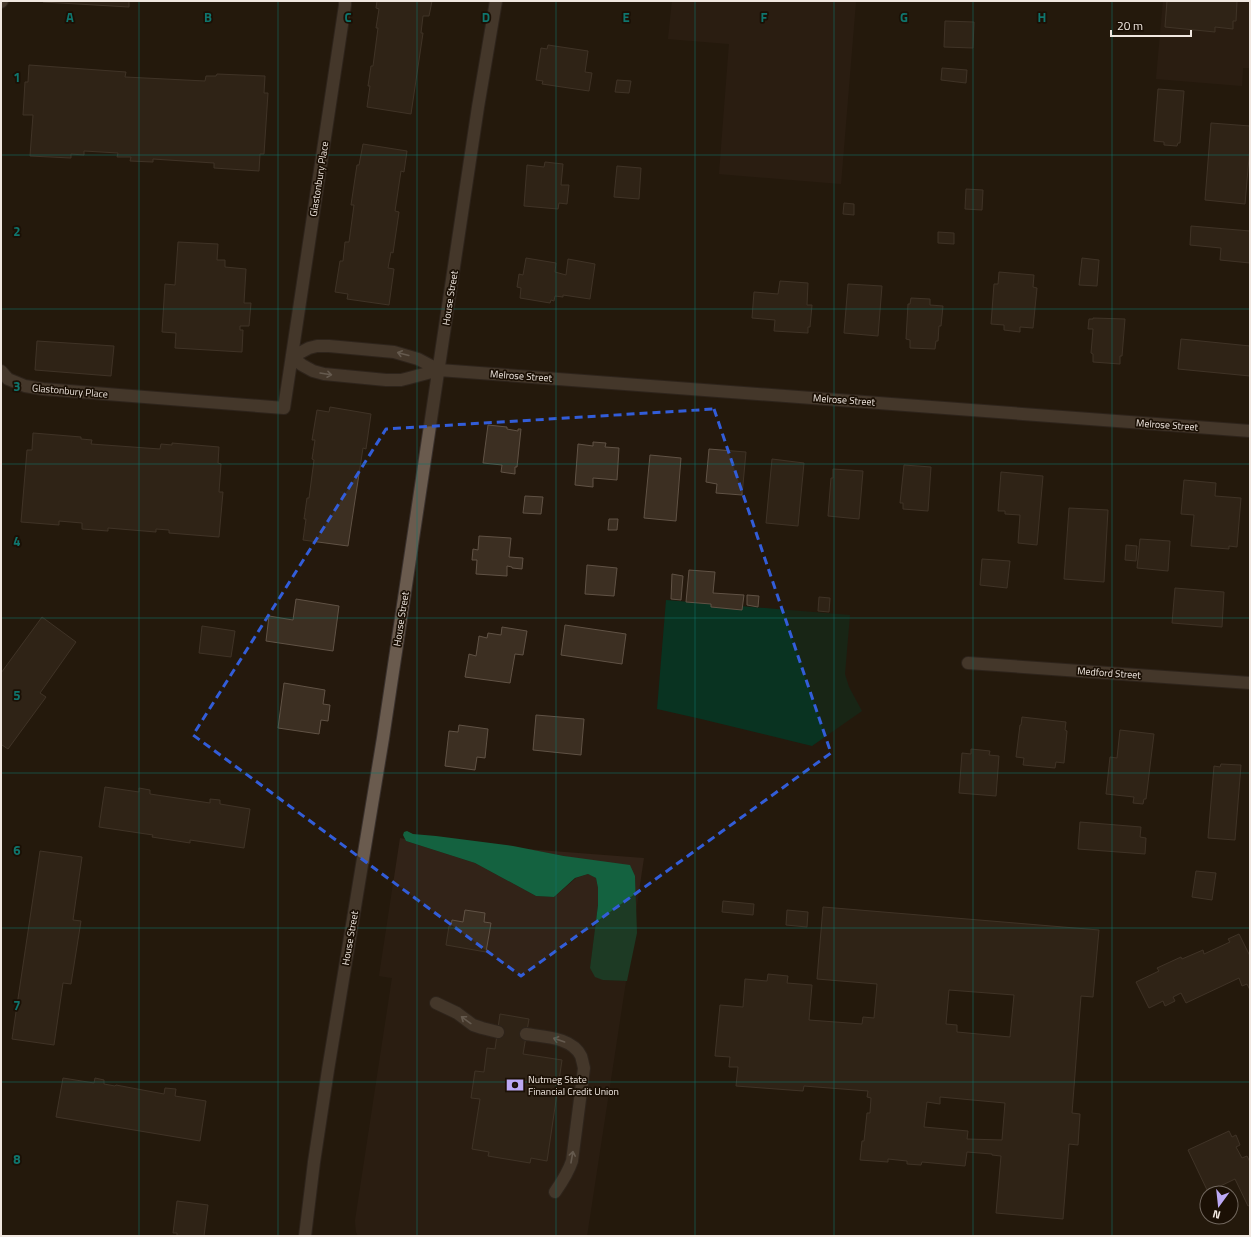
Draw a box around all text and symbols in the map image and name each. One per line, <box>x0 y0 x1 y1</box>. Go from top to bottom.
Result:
text: A <box>66 7 74 27</box>
text: B <box>204 7 212 27</box>
text: C <box>344 7 352 27</box>
text: D <box>482 7 490 27</box>
text: E <box>622 7 630 27</box>
text: F <box>761 7 768 27</box>
text: G <box>900 7 908 27</box>
text: H <box>1038 7 1046 27</box>
scale bar <box>1111 12 1191 38</box>
text: 20 m <box>1117 16 1143 35</box>
text: 1 <box>13 67 21 87</box>
street label: Glastonbury Place <box>306 140 332 218</box>
text: 2 <box>13 221 21 241</box>
street label: House Street <box>438 269 462 326</box>
one-way arrow <box>397 350 410 357</box>
street label: Melrose Street <box>490 366 553 386</box>
one-way arrow <box>319 370 332 378</box>
text: 3 <box>13 376 21 396</box>
street label: Glastonbury Place <box>32 380 108 402</box>
street label: Melrose Street <box>813 390 876 410</box>
street label: Melrose Street <box>1136 415 1199 435</box>
text: 4 <box>13 531 21 551</box>
street label: House Street <box>389 590 413 647</box>
street label: Medford Street <box>1077 663 1142 683</box>
text: 5 <box>13 685 21 705</box>
text: 6 <box>13 840 21 860</box>
street label: House Street <box>338 909 362 966</box>
text: 7 <box>13 995 21 1015</box>
one-way arrow <box>461 1016 472 1024</box>
one-way arrow <box>554 1036 566 1044</box>
place label: Nutmeg State Financial Credit Union <box>528 1072 619 1099</box>
bank icon: Nutmeg State Financial Credit Union <box>505 1075 525 1095</box>
text: 8 <box>13 1149 21 1169</box>
one-way arrow <box>568 1151 576 1164</box>
north arrow <box>1199 1185 1239 1225</box>
text: N <box>1211 1206 1222 1223</box>

